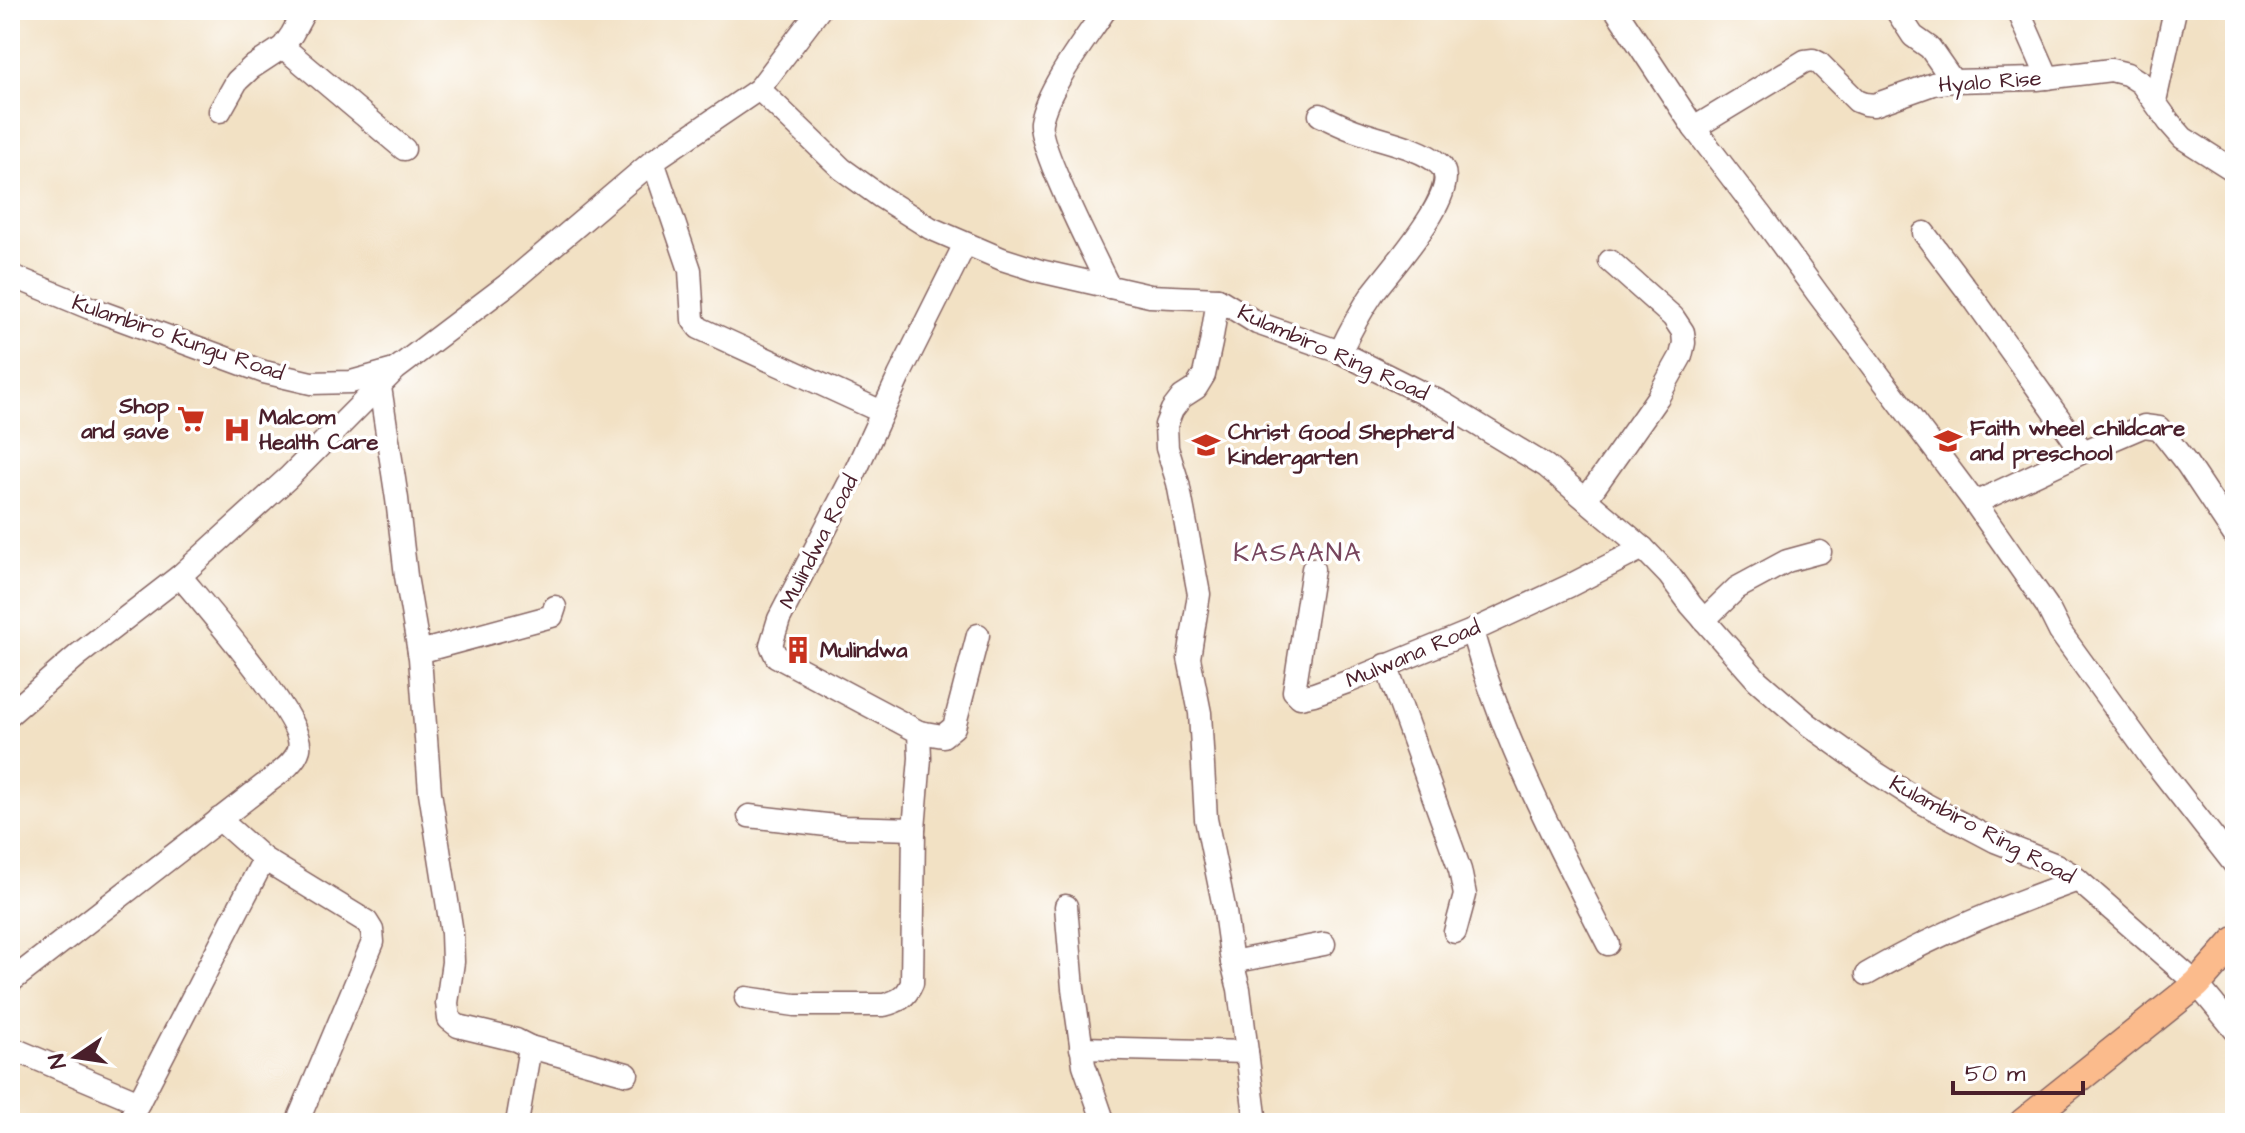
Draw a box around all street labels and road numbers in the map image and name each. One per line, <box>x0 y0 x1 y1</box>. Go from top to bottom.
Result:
street label: Hyalo Rise <box>1937 63 2043 102</box>
street label: Kulambiro Kungu Road <box>67 287 288 390</box>
street label: Kulambiro Ring Road <box>1232 297 1433 410</box>
street label: Mulindwa Road <box>772 470 866 614</box>
street label: Mulwana Road <box>1341 612 1485 696</box>
street label: Kulambiro Ring Road <box>1883 768 2080 893</box>

